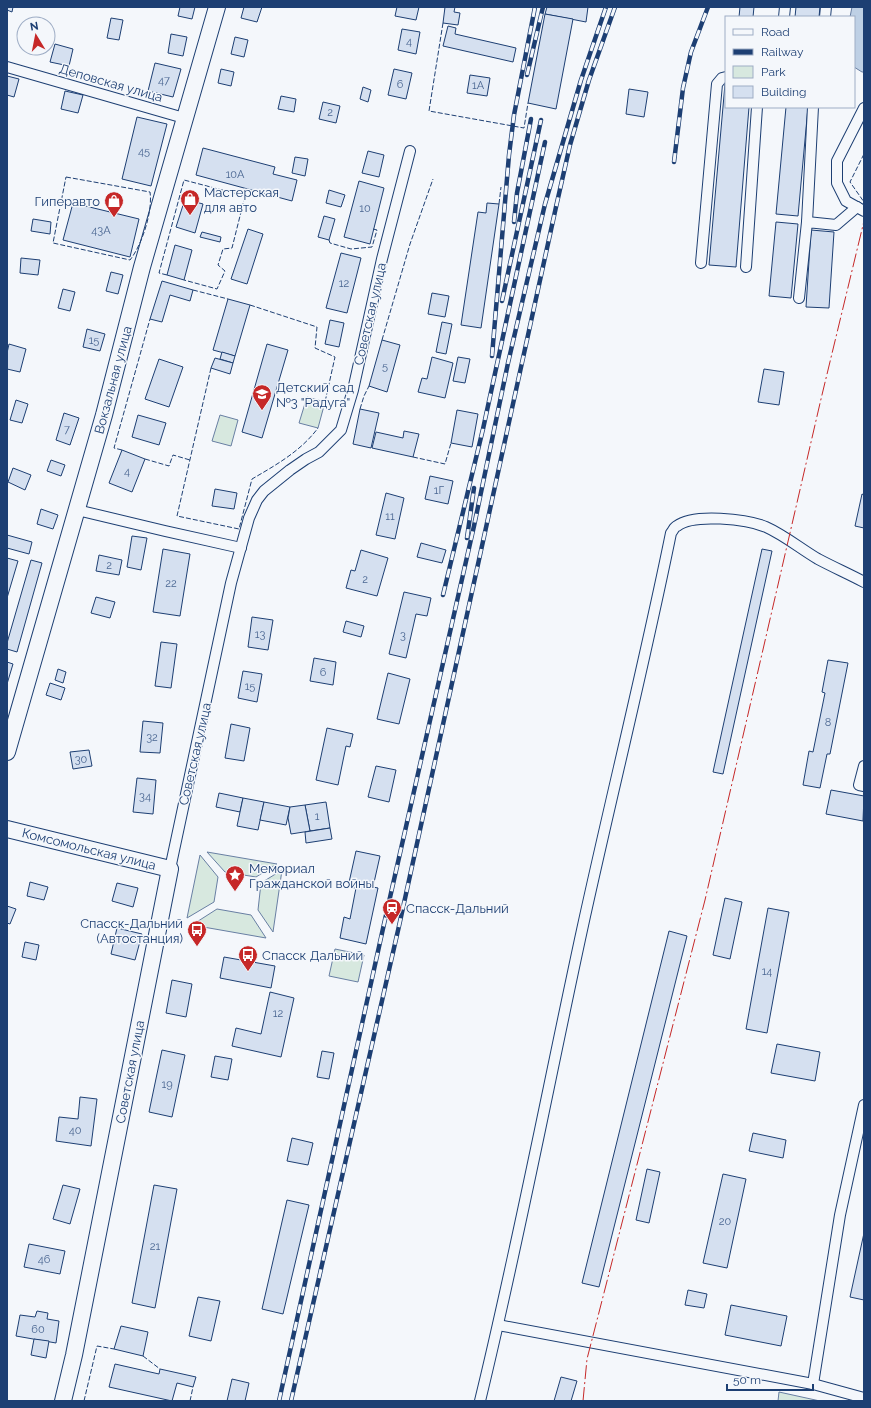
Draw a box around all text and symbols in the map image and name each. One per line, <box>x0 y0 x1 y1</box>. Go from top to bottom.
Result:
north arrow <box>16 16 56 56</box>
legend <box>725 16 855 108</box>
text: N <box>29 20 40 34</box>
text: Road <box>761 25 790 39</box>
house number: 4 <box>406 35 412 48</box>
text: Railway <box>761 45 804 59</box>
street label: Деповская улица <box>58 61 164 105</box>
text: Park <box>761 65 786 79</box>
house number: 47 <box>158 74 170 87</box>
house number: 6 <box>397 78 404 91</box>
house number: 1А <box>472 79 485 92</box>
text: Building <box>761 85 807 99</box>
house number: 2 <box>327 106 333 119</box>
house number: 45 <box>138 145 150 158</box>
house number: 10А <box>226 168 245 181</box>
place label: Мастерская для авто <box>204 185 279 215</box>
shop icon: Мастерская для авто <box>179 188 201 216</box>
shop icon: Гиперавто <box>103 190 125 218</box>
place label: Гиперавто <box>35 194 100 209</box>
house number: 10 <box>359 202 371 215</box>
house number: 43А <box>91 224 111 237</box>
street label: Советская улица <box>351 261 389 367</box>
house number: 12 <box>339 277 349 290</box>
street label: Вокзальная улица <box>91 324 135 436</box>
house number: 15 <box>89 334 99 347</box>
house number: 5 <box>382 360 388 373</box>
place label: Детский сад №3 "Радуга" <box>276 380 354 410</box>
school or university icon: Детский сад №3 "Радуга" <box>251 383 273 411</box>
house number: 7 <box>64 423 70 436</box>
house number: 4 <box>124 465 130 478</box>
house number: 1Г <box>434 484 445 497</box>
house number: 11 <box>385 510 395 523</box>
house number: 2 <box>106 559 112 572</box>
house number: 2 <box>362 573 368 586</box>
house number: 22 <box>165 577 177 590</box>
house number: 13 <box>255 628 265 641</box>
house number: 3 <box>400 629 406 642</box>
house number: 6 <box>320 666 327 679</box>
house number: 15 <box>245 680 255 693</box>
street label: Советская улица <box>176 701 214 807</box>
house number: 8 <box>825 716 831 729</box>
house number: 32 <box>146 731 158 744</box>
house number: 30 <box>75 753 88 766</box>
house number: 34 <box>139 790 151 803</box>
house number: 1 <box>315 810 320 823</box>
street label: Комсомольская улица <box>20 825 158 873</box>
place label: Мемориал Гражданской войны <box>249 861 374 891</box>
place icon: Мемориал Гражданской войны <box>224 864 246 892</box>
station icon: Спасск-Дальний <box>381 897 403 925</box>
place label: Спасск-Дальний <box>406 901 509 916</box>
place label: Спасск-Дальний (Автостанция) <box>80 916 183 946</box>
bus stop icon: Спасск-Дальний (Автостанция) <box>186 919 208 947</box>
bus stop icon: Спасск Дальний <box>237 944 259 972</box>
place label: Спасск Дальний <box>262 948 363 963</box>
house number: 14 <box>762 965 772 978</box>
house number: 12 <box>273 1007 283 1020</box>
street label: Советская улица <box>113 1019 147 1125</box>
house number: 19 <box>161 1078 173 1091</box>
house number: 40 <box>69 1124 82 1137</box>
house number: 20 <box>719 1215 731 1228</box>
house number: 21 <box>150 1240 161 1253</box>
house number: 46 <box>38 1253 51 1266</box>
house number: 60 <box>31 1323 45 1336</box>
scale bar <box>727 1366 813 1392</box>
text: 50 m <box>733 1373 761 1387</box>

